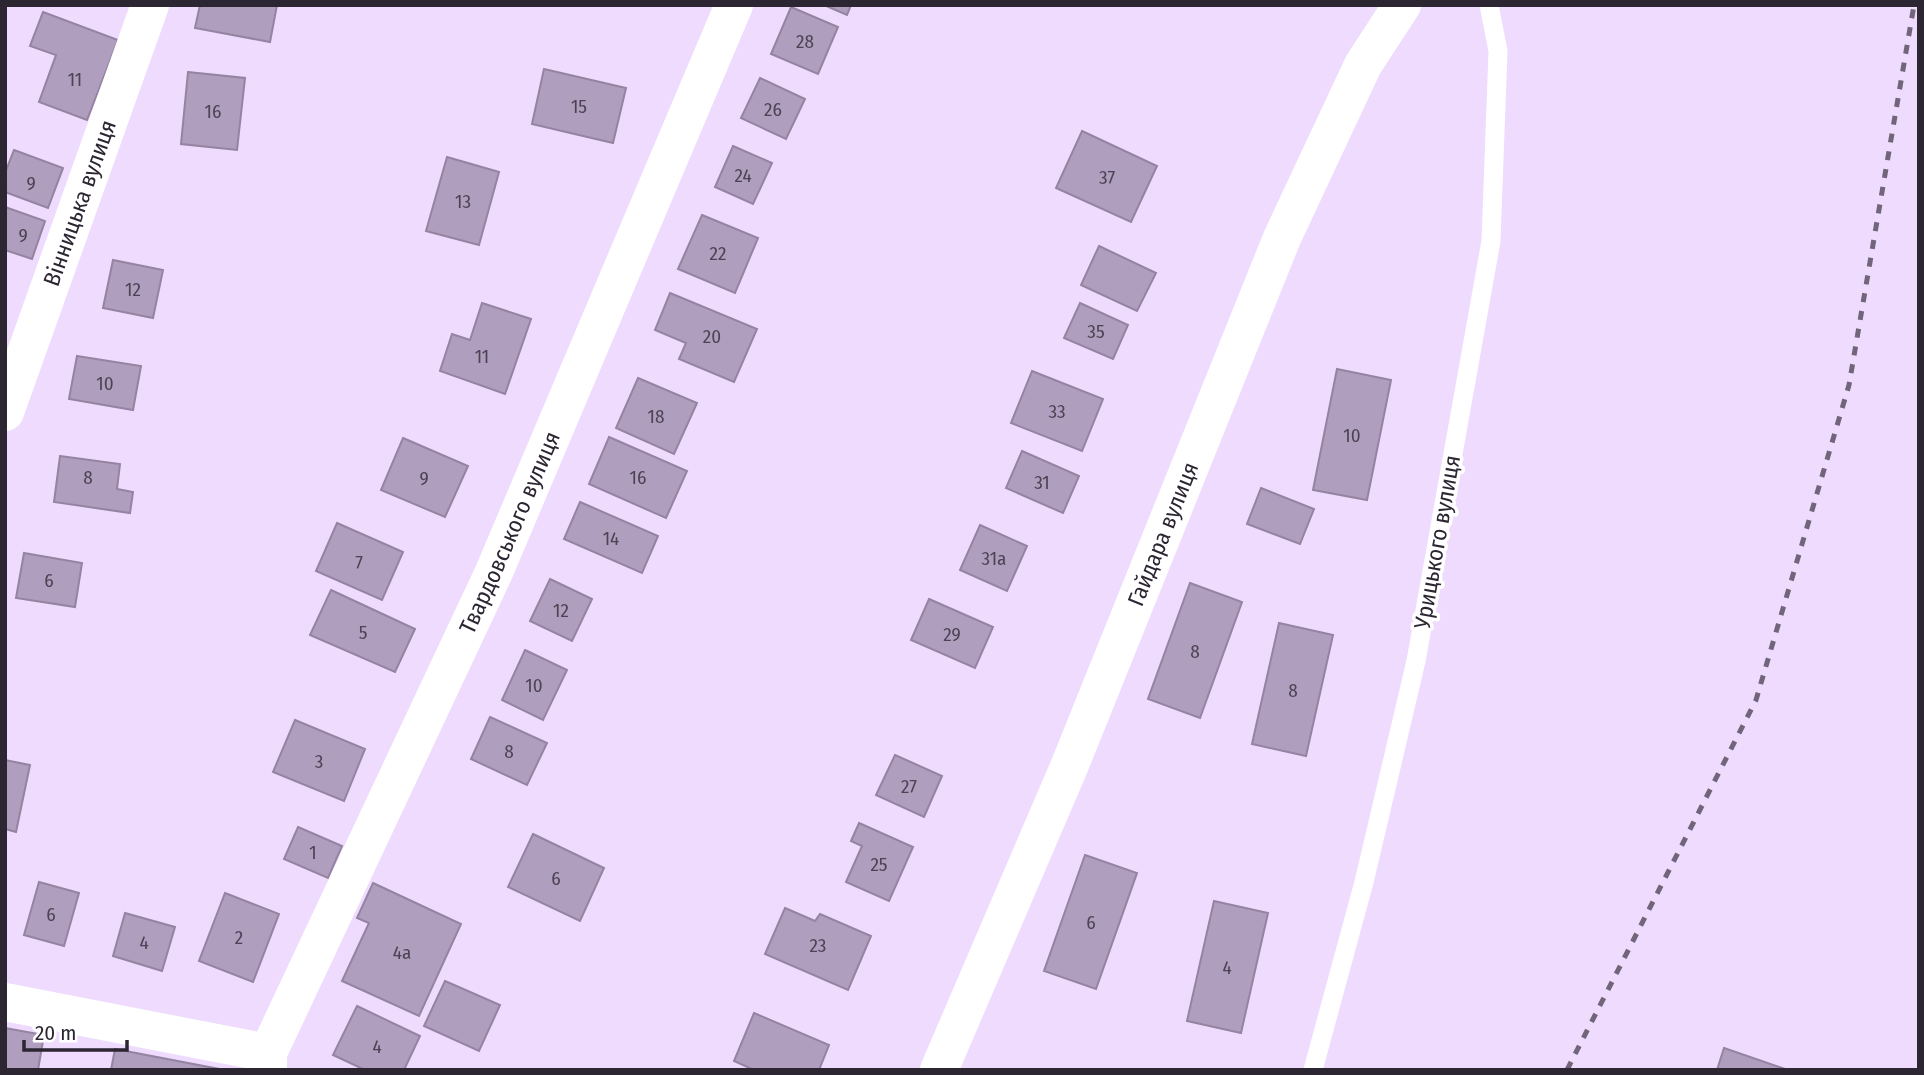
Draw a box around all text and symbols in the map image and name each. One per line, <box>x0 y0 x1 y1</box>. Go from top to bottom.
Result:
house number: 28 <box>796 30 814 53</box>
house number: 11 <box>68 68 82 91</box>
house number: 15 <box>571 95 587 118</box>
house number: 26 <box>764 98 782 121</box>
house number: 16 <box>205 100 221 123</box>
street label: Вінницька вулиця <box>37 116 122 290</box>
house number: 24 <box>734 164 752 187</box>
house number: 37 <box>1099 166 1115 189</box>
house number: 9 <box>26 172 36 195</box>
house number: 13 <box>455 190 471 213</box>
house number: 9 <box>18 224 28 247</box>
house number: 22 <box>710 242 726 265</box>
house number: 12 <box>125 278 141 301</box>
house number: 35 <box>1087 320 1105 343</box>
house number: 20 <box>703 325 721 348</box>
house number: 11 <box>475 345 489 368</box>
house number: 10 <box>96 372 114 395</box>
house number: 33 <box>1048 400 1066 423</box>
house number: 18 <box>648 405 664 428</box>
house number: 10 <box>1343 424 1361 447</box>
street label: Твардовського вулиця <box>453 427 566 638</box>
street label: Урицького вулиця <box>1408 453 1466 632</box>
street label: Гайдара вулиця <box>1121 458 1204 610</box>
house number: 8 <box>83 466 93 489</box>
house number: 16 <box>630 466 646 489</box>
house number: 9 <box>419 467 429 490</box>
house number: 31 <box>1034 471 1050 494</box>
house number: 14 <box>603 527 619 550</box>
house number: 31а <box>982 547 1006 570</box>
house number: 7 <box>355 551 363 574</box>
house number: 6 <box>44 569 54 592</box>
house number: 12 <box>553 599 569 622</box>
house number: 5 <box>359 621 367 644</box>
house number: 29 <box>943 623 961 646</box>
house number: 8 <box>1190 640 1200 663</box>
house number: 10 <box>525 674 543 697</box>
house number: 8 <box>1288 679 1298 702</box>
house number: 8 <box>504 740 514 763</box>
house number: 3 <box>315 750 323 773</box>
house number: 27 <box>901 775 917 798</box>
house number: 1 <box>309 841 317 864</box>
house number: 25 <box>870 853 888 876</box>
house number: 6 <box>551 867 561 890</box>
house number: 6 <box>46 903 56 926</box>
house number: 6 <box>1086 911 1096 934</box>
house number: 2 <box>235 926 243 949</box>
house number: 4 <box>139 931 149 954</box>
house number: 23 <box>810 934 826 957</box>
house number: 4а <box>393 941 411 964</box>
house number: 4 <box>1222 956 1232 979</box>
scale bar <box>24 1009 128 1052</box>
text: 20 m <box>35 1020 76 1046</box>
house number: 4 <box>372 1035 382 1058</box>

